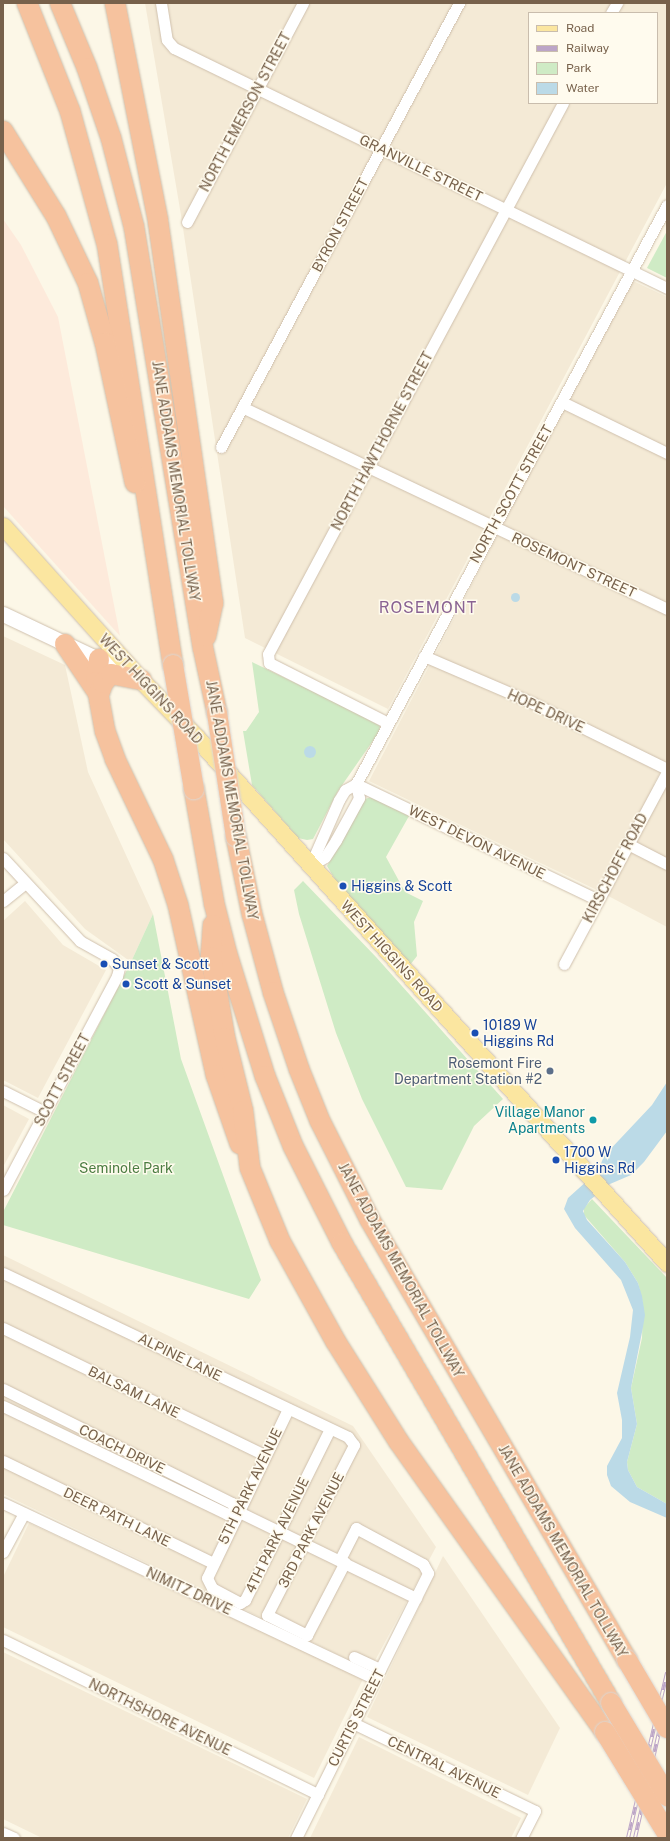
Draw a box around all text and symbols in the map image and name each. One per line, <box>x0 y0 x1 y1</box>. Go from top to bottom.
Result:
legend <box>528 12 658 104</box>
text: Road <box>566 21 594 35</box>
street label: NORTH EMERSON STREET <box>196 29 294 195</box>
text: Railway <box>566 41 609 55</box>
text: Park <box>566 61 592 75</box>
text: Water <box>566 81 599 95</box>
street label: GRANVILLE STREET <box>357 131 485 205</box>
street label: BYRON STREET <box>308 175 372 275</box>
street label: NORTH HAWTHORNE STREET <box>328 349 436 533</box>
street label: JANE ADDAMS MEMORIAL TOLLWAY <box>149 360 203 602</box>
street label: NORTH SCOTT STREET <box>466 422 556 566</box>
street label: ROSEMONT STREET <box>509 529 639 601</box>
district label: ROSEMONT <box>379 598 477 618</box>
street label: WEST HIGGINS ROAD <box>96 631 206 747</box>
street label: JANE ADDAMS MEMORIAL TOLLWAY <box>203 679 261 921</box>
street label: HOPE DRIVE <box>505 686 587 736</box>
street label: WEST DEVON AVENUE <box>406 801 548 883</box>
street label: KIRSCHOFF ROAD <box>579 810 651 926</box>
place label: Higgins & Scott <box>351 878 453 894</box>
marker: Higgins & Scott <box>338 881 348 891</box>
street label: WEST HIGGINS ROAD <box>338 897 446 1015</box>
place label: Sunset & Scott <box>112 956 209 972</box>
marker: Sunset & Scott <box>99 959 109 969</box>
place label: Scott & Sunset <box>134 976 231 992</box>
marker: Scott & Sunset <box>121 979 131 989</box>
place label: 10189 W Higgins Rd <box>483 1017 554 1050</box>
marker: 10189 W Higgins Rd <box>470 1028 480 1038</box>
street label: SCOTT STREET <box>31 1031 93 1129</box>
place label: Rosemont Fire Department Station #2 <box>394 1055 542 1088</box>
marker: Rosemont Fire Department Station #2 <box>545 1066 555 1076</box>
place label: Village Manor Apartments <box>495 1104 585 1136</box>
marker: Village Manor Apartments <box>588 1115 598 1125</box>
place label: 1700 W Higgins Rd <box>564 1144 635 1176</box>
marker: 1700 W Higgins Rd <box>551 1155 561 1165</box>
park label: Seminole Park <box>79 1160 173 1176</box>
street label: JANE ADDAMS MEMORIAL TOLLWAY <box>335 1160 467 1380</box>
street label: ALPINE LANE <box>135 1329 225 1385</box>
street label: BALSAM LANE <box>85 1363 183 1421</box>
street label: COACH DRIVE <box>76 1421 168 1477</box>
street label: 5TH PARK AVENUE <box>215 1425 285 1547</box>
street label: JANE ADDAMS MEMORIAL TOLLWAY <box>495 1441 631 1661</box>
street label: 3RD PARK AVENUE <box>275 1469 347 1591</box>
street label: 4TH PARK AVENUE <box>242 1474 312 1596</box>
street label: DEER PATH LANE <box>61 1484 173 1550</box>
street label: NIMITZ DRIVE <box>143 1564 235 1618</box>
street label: CURTIS STREET <box>324 1667 388 1769</box>
street label: NORTHSHORE AVENUE <box>86 1675 234 1759</box>
street label: CENTRAL AVENUE <box>385 1732 503 1802</box>

